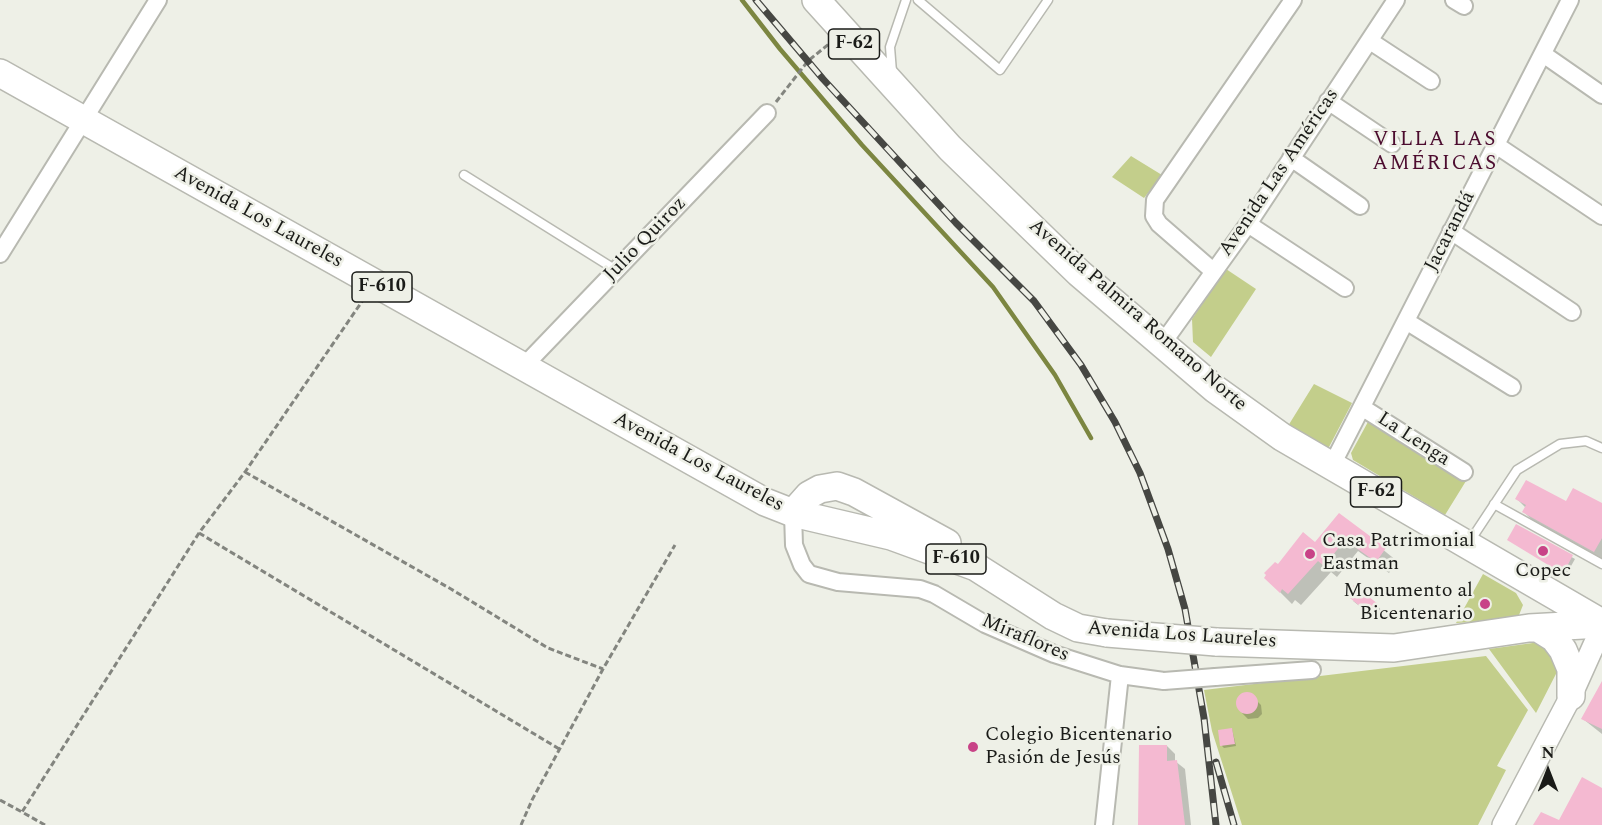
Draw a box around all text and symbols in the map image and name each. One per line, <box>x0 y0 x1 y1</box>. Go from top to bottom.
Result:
road number: F-62 <box>828 29 880 59</box>
street label: Avenida Las Américas <box>1215 84 1345 262</box>
district label: VILLA LAS AMÉRICAS <box>1372 128 1498 178</box>
street label: Avenida Los Laureles <box>169 162 347 274</box>
street label: Jacarandá <box>1421 188 1481 276</box>
street label: Julio Quiroz <box>600 193 692 287</box>
street label: Avenida Palmira Romano Norte <box>1023 215 1251 417</box>
road number: F-610 <box>352 272 412 302</box>
street label: Avenida Los Laureles <box>609 408 787 518</box>
street label: La Lenga <box>1372 408 1454 472</box>
road number: F-62 <box>1350 477 1402 507</box>
place label: Casa Patrimonial Eastman <box>1322 530 1475 577</box>
road number: F-610 <box>926 544 986 574</box>
marker: Copec <box>1536 544 1550 558</box>
marker: Casa Patrimonial Eastman <box>1303 547 1317 561</box>
place label: Copec <box>1515 560 1571 584</box>
place label: Monumento al Bicentenario <box>1343 580 1473 627</box>
marker: Monumento al Bicentenario <box>1478 597 1492 611</box>
street label: Miraflores <box>978 610 1072 668</box>
street label: Avenida Los Laureles <box>1087 617 1277 655</box>
place label: Colegio Bicentenario Pasión de Jesús <box>985 724 1172 771</box>
marker: Colegio Bicentenario Pasión de Jesús <box>966 740 980 754</box>
north arrow <box>1518 741 1578 801</box>
text: N <box>1541 741 1555 765</box>

